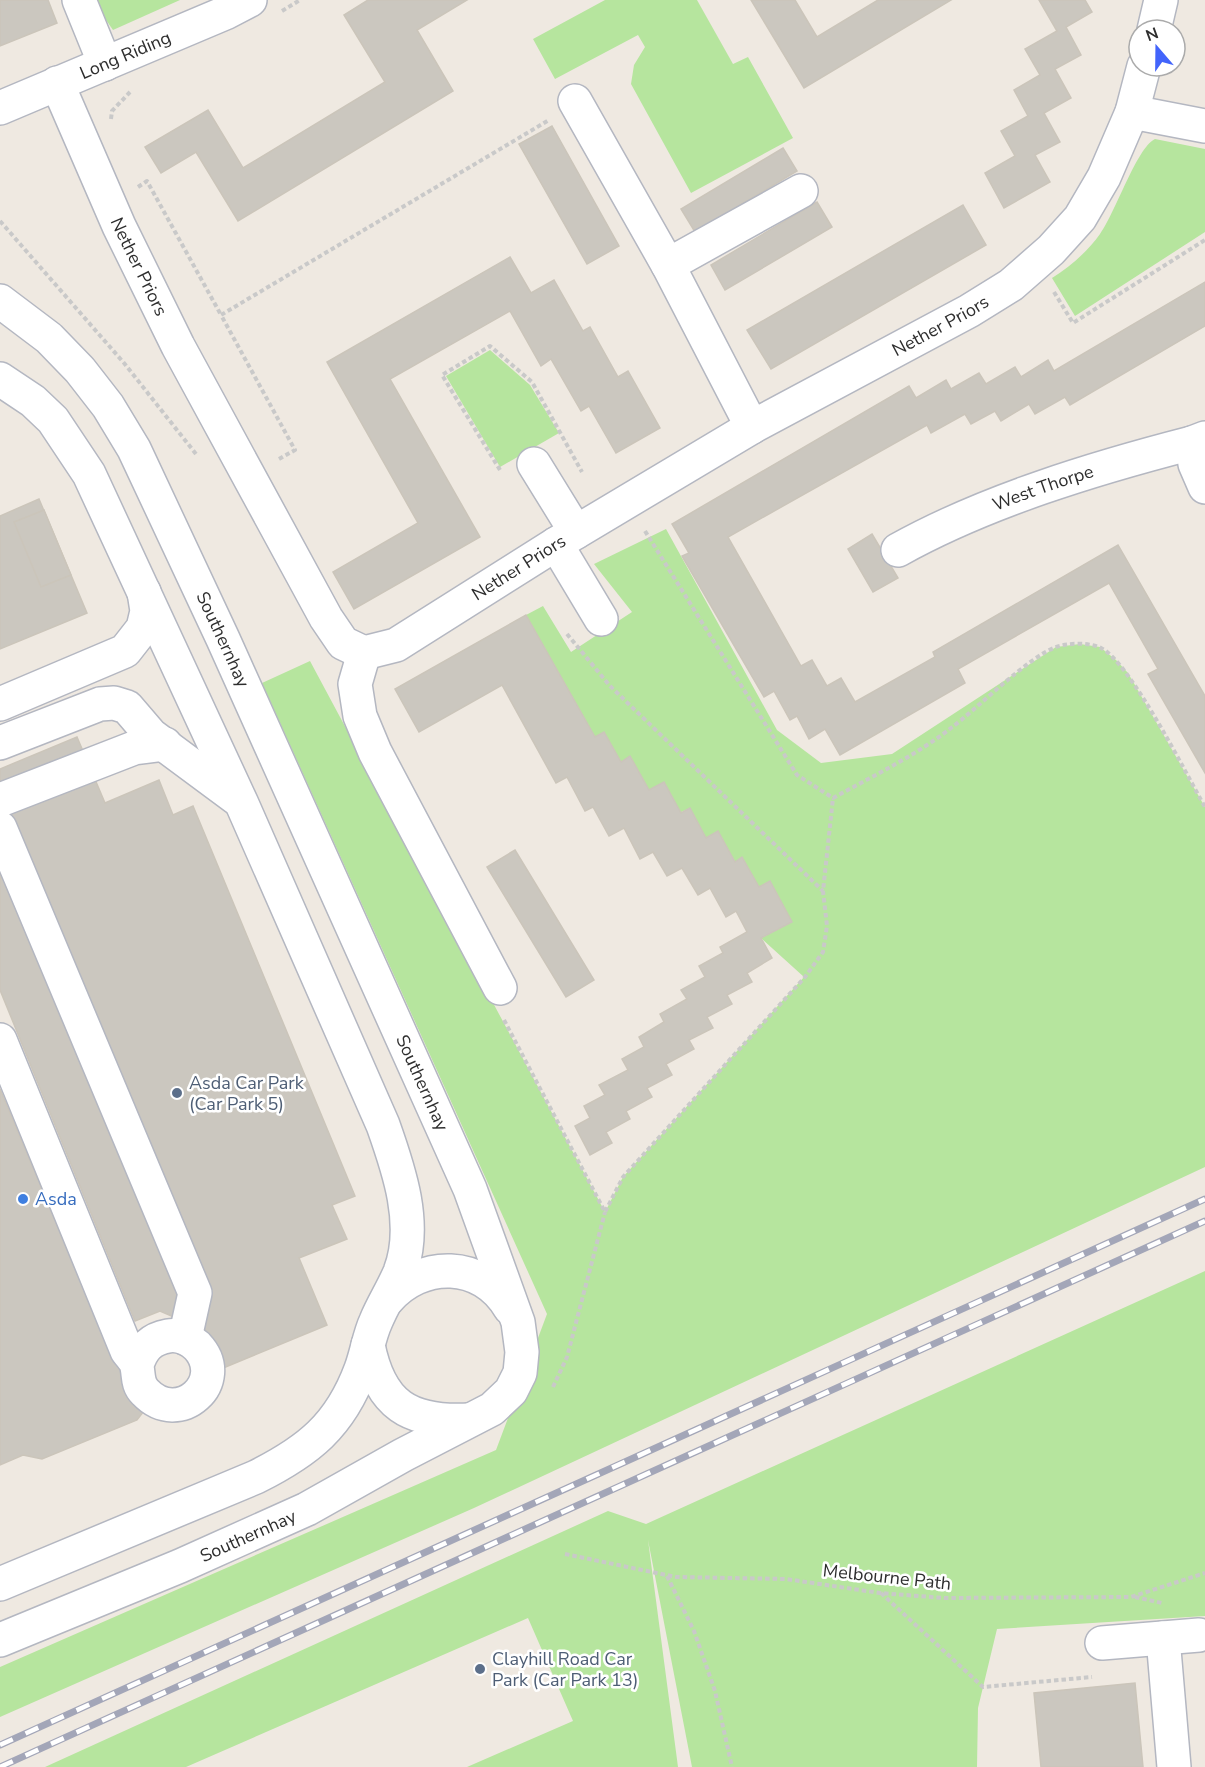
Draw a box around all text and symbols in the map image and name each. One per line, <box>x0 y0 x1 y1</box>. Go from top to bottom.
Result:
north arrow <box>1127 18 1187 78</box>
text: N <box>1143 22 1162 47</box>
street label: Long Riding <box>76 25 175 85</box>
street label: Nether Priors <box>105 214 173 320</box>
street label: Nether Priors <box>888 290 993 362</box>
street label: West Thorpe <box>989 459 1096 517</box>
street label: Nether Priors <box>467 529 570 606</box>
street label: Southernhay <box>190 588 255 692</box>
street label: Southernhay <box>390 1031 455 1135</box>
place label: Asda Car Park (Car Park 5) <box>189 1071 305 1116</box>
marker: Asda Car Park (Car Park 5) <box>170 1086 184 1100</box>
place label: Asda <box>35 1187 77 1211</box>
marker: Asda <box>16 1192 30 1206</box>
street label: Southernhay <box>196 1504 301 1568</box>
street label: Melbourne Path <box>822 1558 952 1596</box>
place label: Clayhill Road Car Park (Car Park 13) <box>492 1647 638 1692</box>
marker: Clayhill Road Car Park (Car Park 13) <box>473 1662 487 1676</box>

